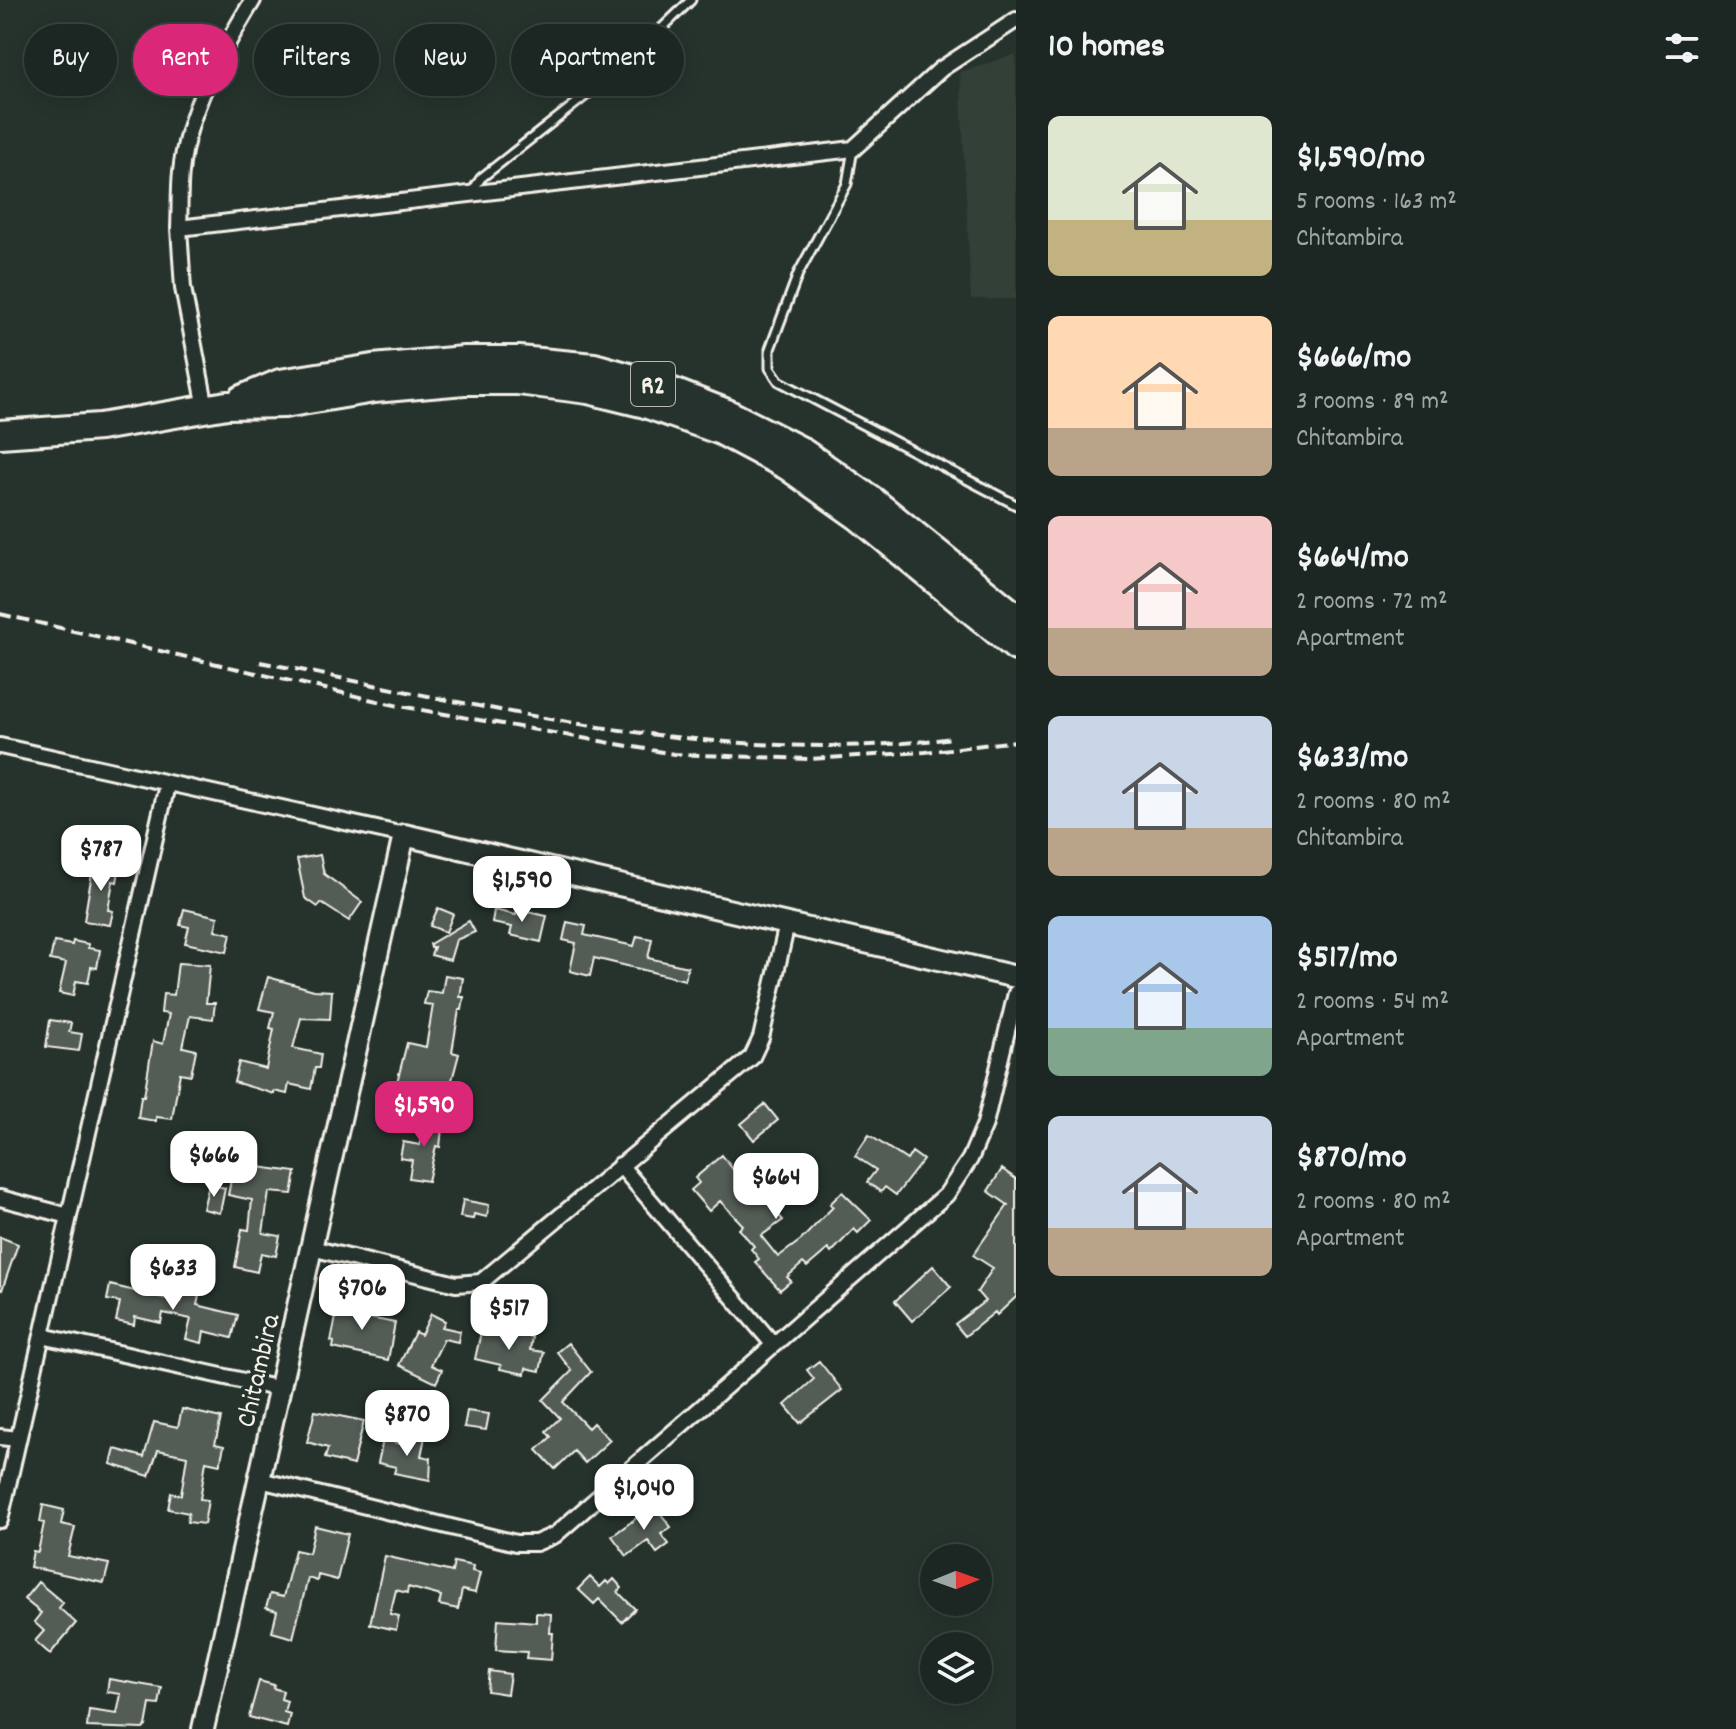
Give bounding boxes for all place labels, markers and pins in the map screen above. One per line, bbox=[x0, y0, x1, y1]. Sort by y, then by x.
pin: $787 bbox=[54, 825, 148, 893]
pin: $1,590 bbox=[457, 856, 587, 924]
pin: $1,590 bbox=[359, 1081, 489, 1149]
pin: $666 bbox=[167, 1131, 261, 1199]
pin: $664 bbox=[729, 1153, 823, 1221]
pin: $633 bbox=[126, 1244, 220, 1312]
pin: $706 bbox=[315, 1264, 409, 1332]
pin: $517 bbox=[462, 1284, 556, 1352]
pin: $870 bbox=[360, 1390, 454, 1458]
pin: $1,040 bbox=[579, 1464, 709, 1532]

